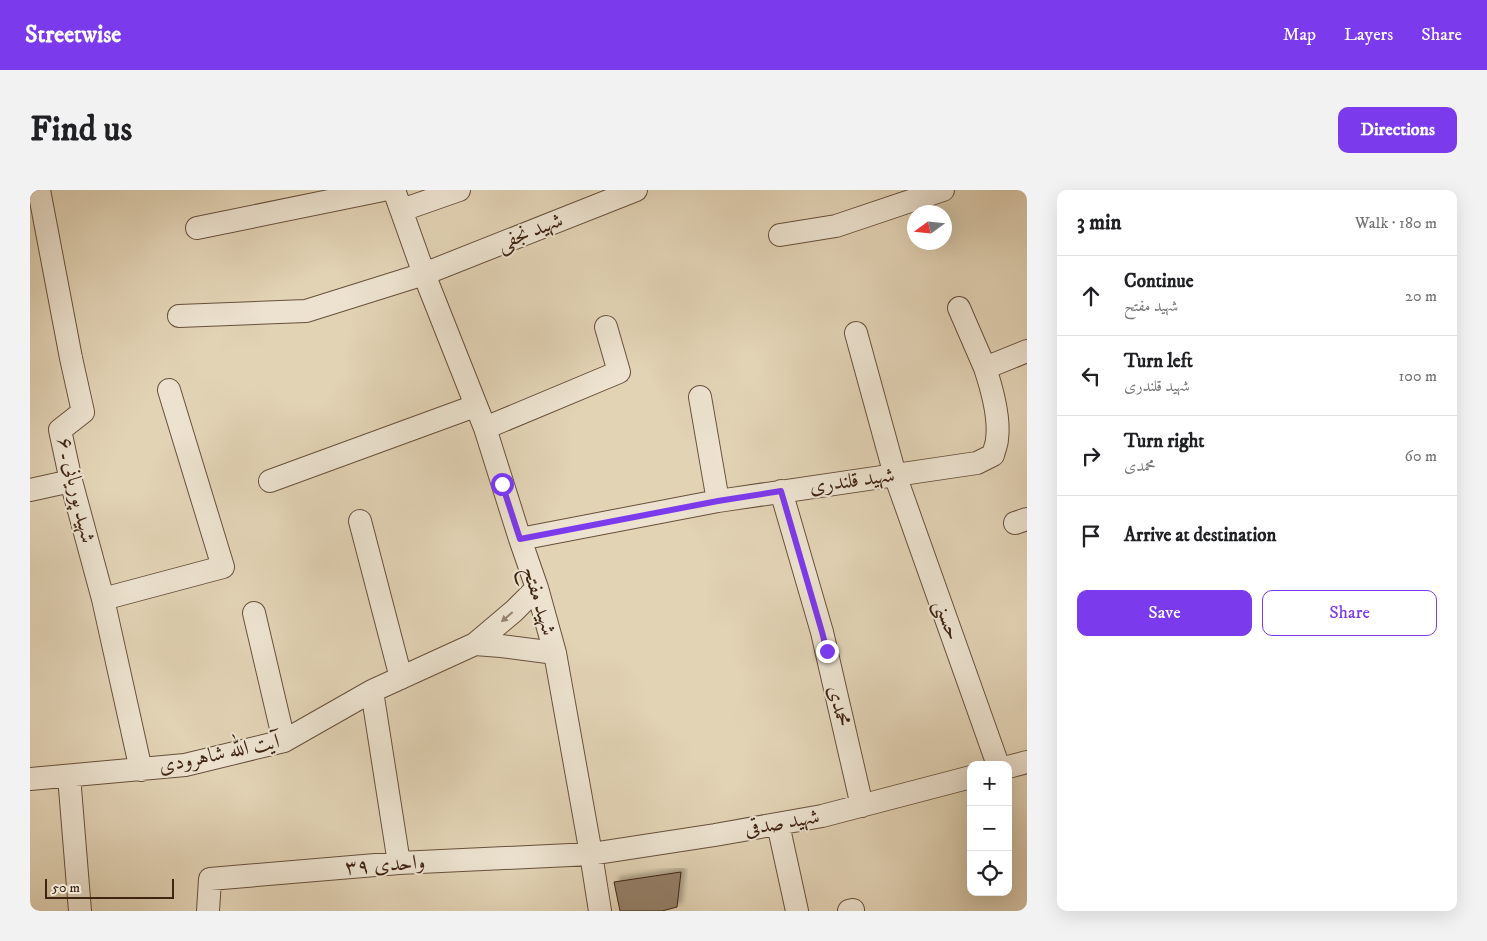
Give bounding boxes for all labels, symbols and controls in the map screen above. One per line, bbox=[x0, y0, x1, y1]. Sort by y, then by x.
text: Streetwise bbox=[25, 20, 121, 50]
text: Map bbox=[1283, 24, 1316, 46]
text: Layers bbox=[1344, 24, 1393, 46]
text: Share bbox=[1421, 24, 1462, 46]
button: Directions bbox=[1338, 107, 1457, 153]
text: Find us bbox=[30, 108, 132, 152]
north arrow bbox=[907, 205, 952, 250]
street label: شهید نجفی bbox=[493, 207, 567, 258]
text: 3 min bbox=[1077, 210, 1122, 236]
text: Walk · 180 m bbox=[1355, 213, 1437, 233]
text: Continue bbox=[1124, 270, 1194, 293]
icon: ahead bbox=[1077, 282, 1105, 310]
text: 20 m bbox=[1405, 286, 1437, 306]
text: شهید مفتح bbox=[1124, 296, 1178, 316]
text: Turn left bbox=[1124, 350, 1193, 373]
icon: left bbox=[1077, 362, 1105, 390]
text: 100 m bbox=[1399, 366, 1437, 386]
text: شهید قلندری bbox=[1124, 376, 1190, 396]
text: Turn right bbox=[1124, 430, 1204, 453]
street label: شهید پوریانی ـ ۶ bbox=[50, 434, 101, 546]
icon: right bbox=[1077, 442, 1105, 470]
text: 60 m bbox=[1405, 446, 1437, 466]
text: محمدی bbox=[1124, 456, 1155, 476]
street label: شهید قلندری bbox=[808, 462, 896, 500]
route start bbox=[491, 473, 514, 496]
icon: arrive bbox=[1077, 522, 1105, 550]
text: Arrive at destination bbox=[1124, 524, 1276, 547]
street label: شهید مفتح bbox=[511, 563, 562, 640]
button: Save bbox=[1077, 590, 1252, 636]
button: Share bbox=[1262, 590, 1437, 636]
street label: حسنی bbox=[927, 596, 966, 644]
one-way arrow bbox=[502, 611, 514, 623]
route end bbox=[816, 640, 839, 663]
street label: محمدی bbox=[822, 683, 856, 729]
street label: آیت الله شاهرودی bbox=[155, 723, 284, 780]
map controls bbox=[967, 761, 1012, 896]
button: + bbox=[967, 761, 1012, 806]
street label: شهید صدقی bbox=[742, 804, 822, 842]
button: − bbox=[967, 806, 1012, 851]
street label: واحدی ۳۹ bbox=[344, 849, 426, 881]
button: locate bbox=[967, 851, 1012, 896]
scale bar bbox=[45, 876, 174, 899]
text: 50 m bbox=[52, 879, 80, 897]

